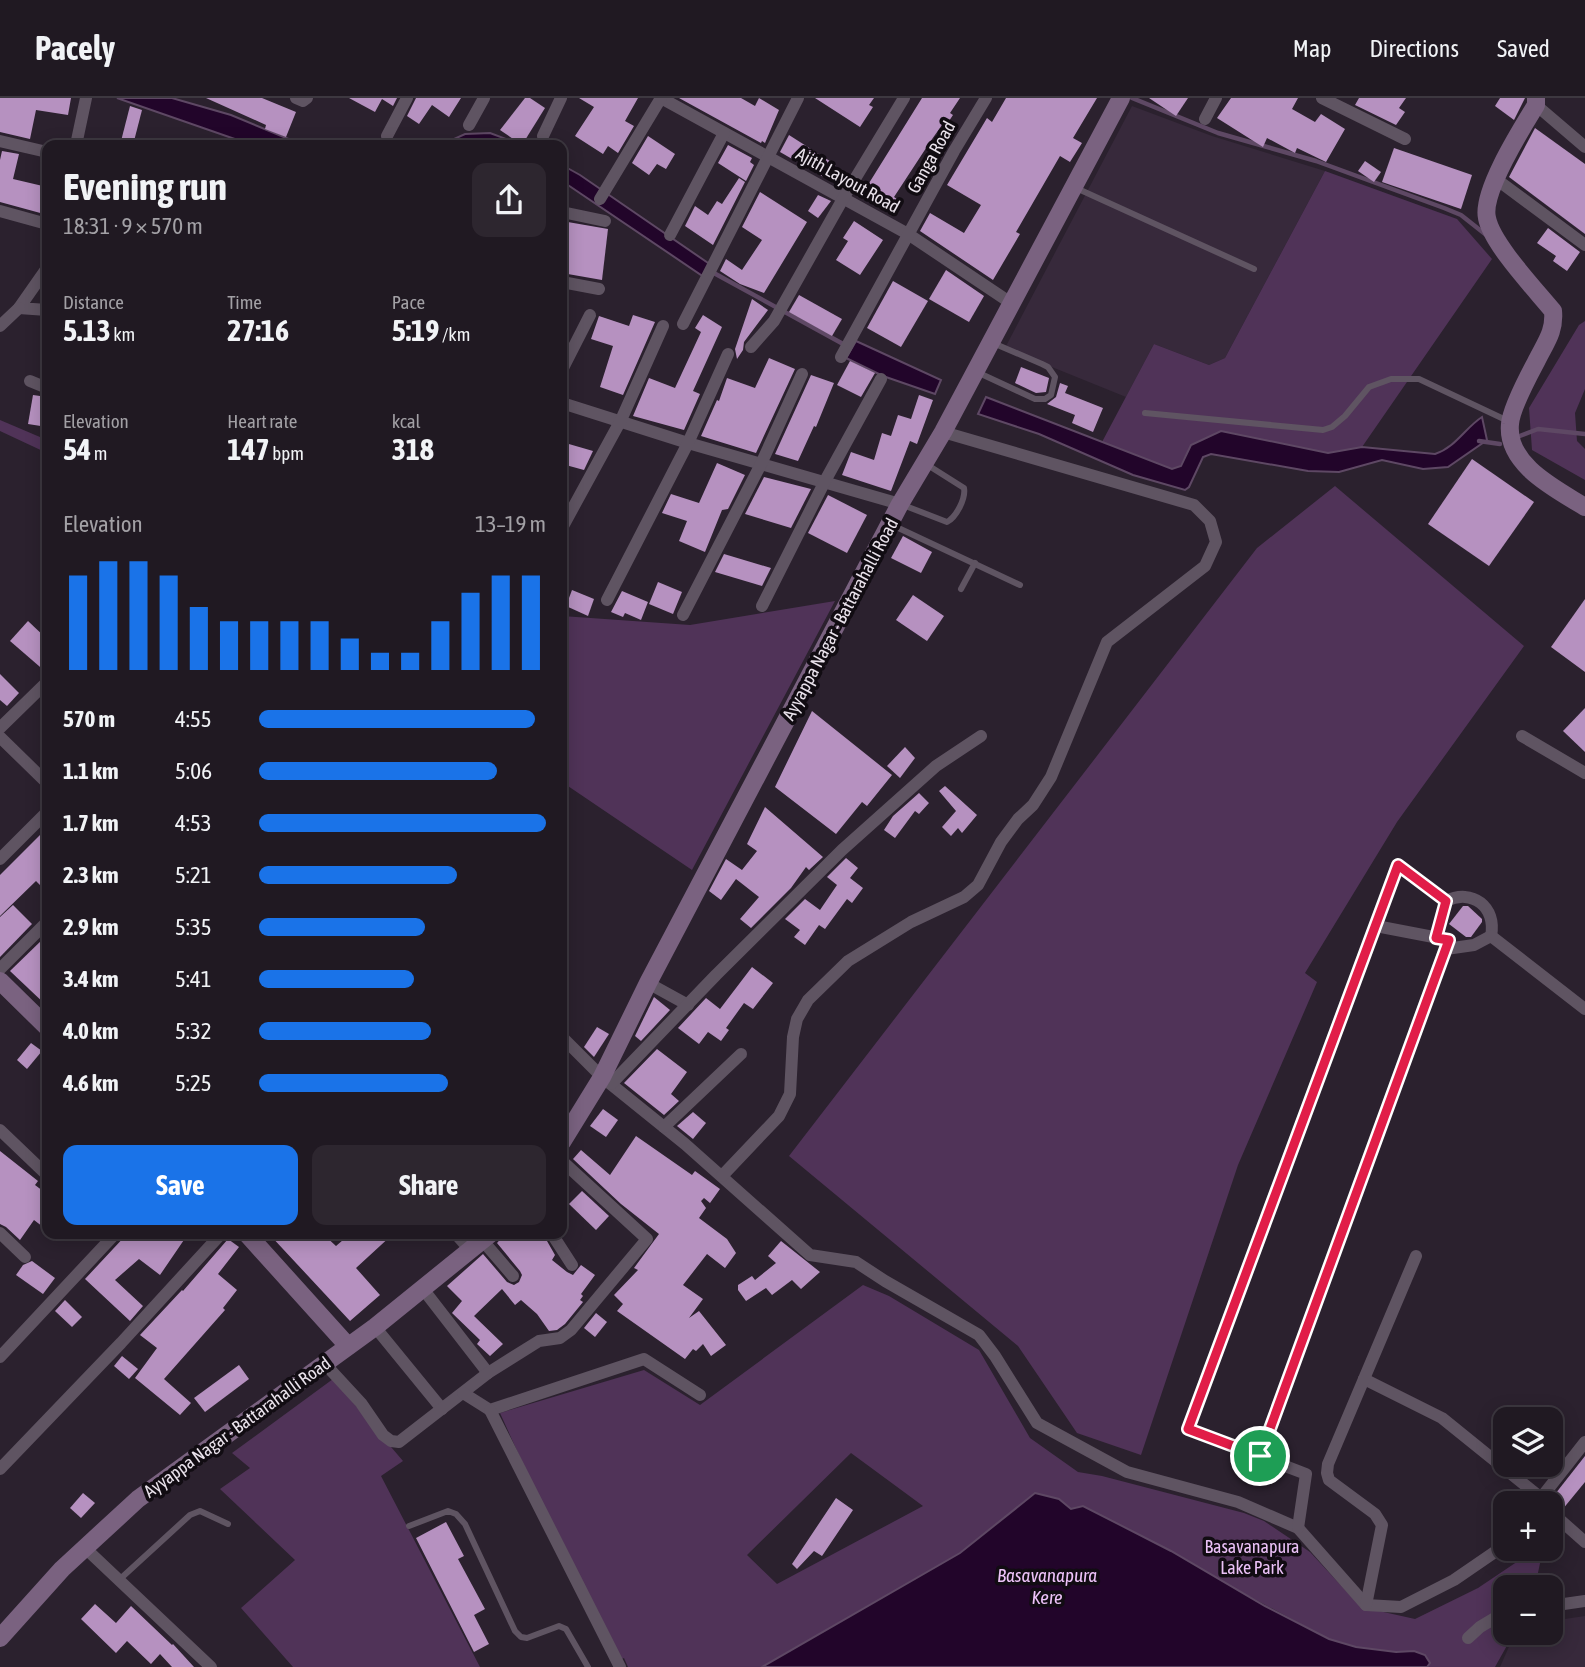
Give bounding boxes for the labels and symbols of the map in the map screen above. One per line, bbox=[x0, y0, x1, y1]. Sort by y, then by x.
street label: Ganga Road bbox=[903, 117, 959, 197]
street label: Ajith Layout Road bbox=[793, 143, 903, 217]
street label: Ayyappa Nagar - Battarahalli Road bbox=[778, 514, 902, 724]
street label: Ayyappa Nagar - Battarahalli Road bbox=[139, 1352, 335, 1502]
pin bbox=[1230, 1426, 1290, 1486]
park label: Basavanapura Lake Park bbox=[1205, 1536, 1299, 1578]
water label: Basavanapura Kere bbox=[997, 1564, 1097, 1608]

